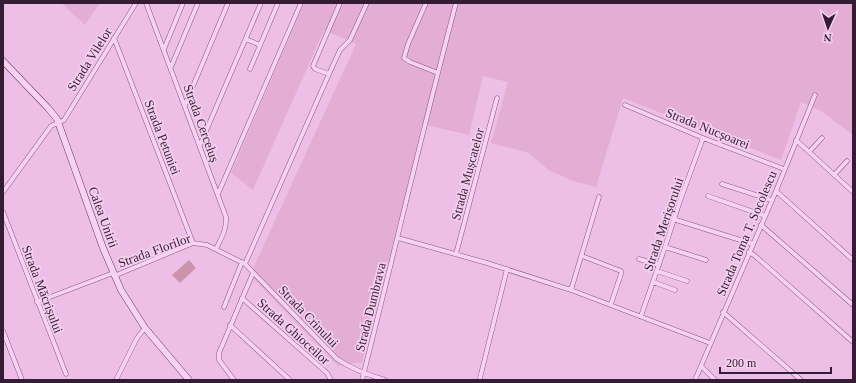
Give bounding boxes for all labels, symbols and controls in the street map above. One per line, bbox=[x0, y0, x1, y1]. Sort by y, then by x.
north arrow bbox=[808, 8, 848, 48]
street label: Strada Vilelor bbox=[64, 24, 115, 94]
text: N bbox=[823, 32, 832, 44]
street label: Strada Cerceluș bbox=[180, 82, 223, 164]
street label: Strada Petuniei bbox=[141, 98, 184, 177]
street label: Strada Nucșoarei bbox=[664, 105, 752, 152]
street label: Strada Mușcatelor bbox=[448, 126, 487, 222]
street label: Strada Toma T. Socolescu bbox=[713, 168, 780, 298]
street label: Strada Merișorului bbox=[640, 175, 687, 273]
street label: Calea Unirii bbox=[86, 185, 122, 250]
street label: Strada Florilor bbox=[116, 230, 193, 271]
street label: Strada Măcrișului bbox=[19, 243, 66, 336]
street label: Strada Dumbrava bbox=[352, 261, 389, 353]
street label: Strada Crinului bbox=[276, 282, 342, 351]
street label: Strada Ghioceilor bbox=[254, 295, 333, 368]
scale bar bbox=[720, 349, 831, 375]
text: 200 m bbox=[726, 356, 757, 370]

